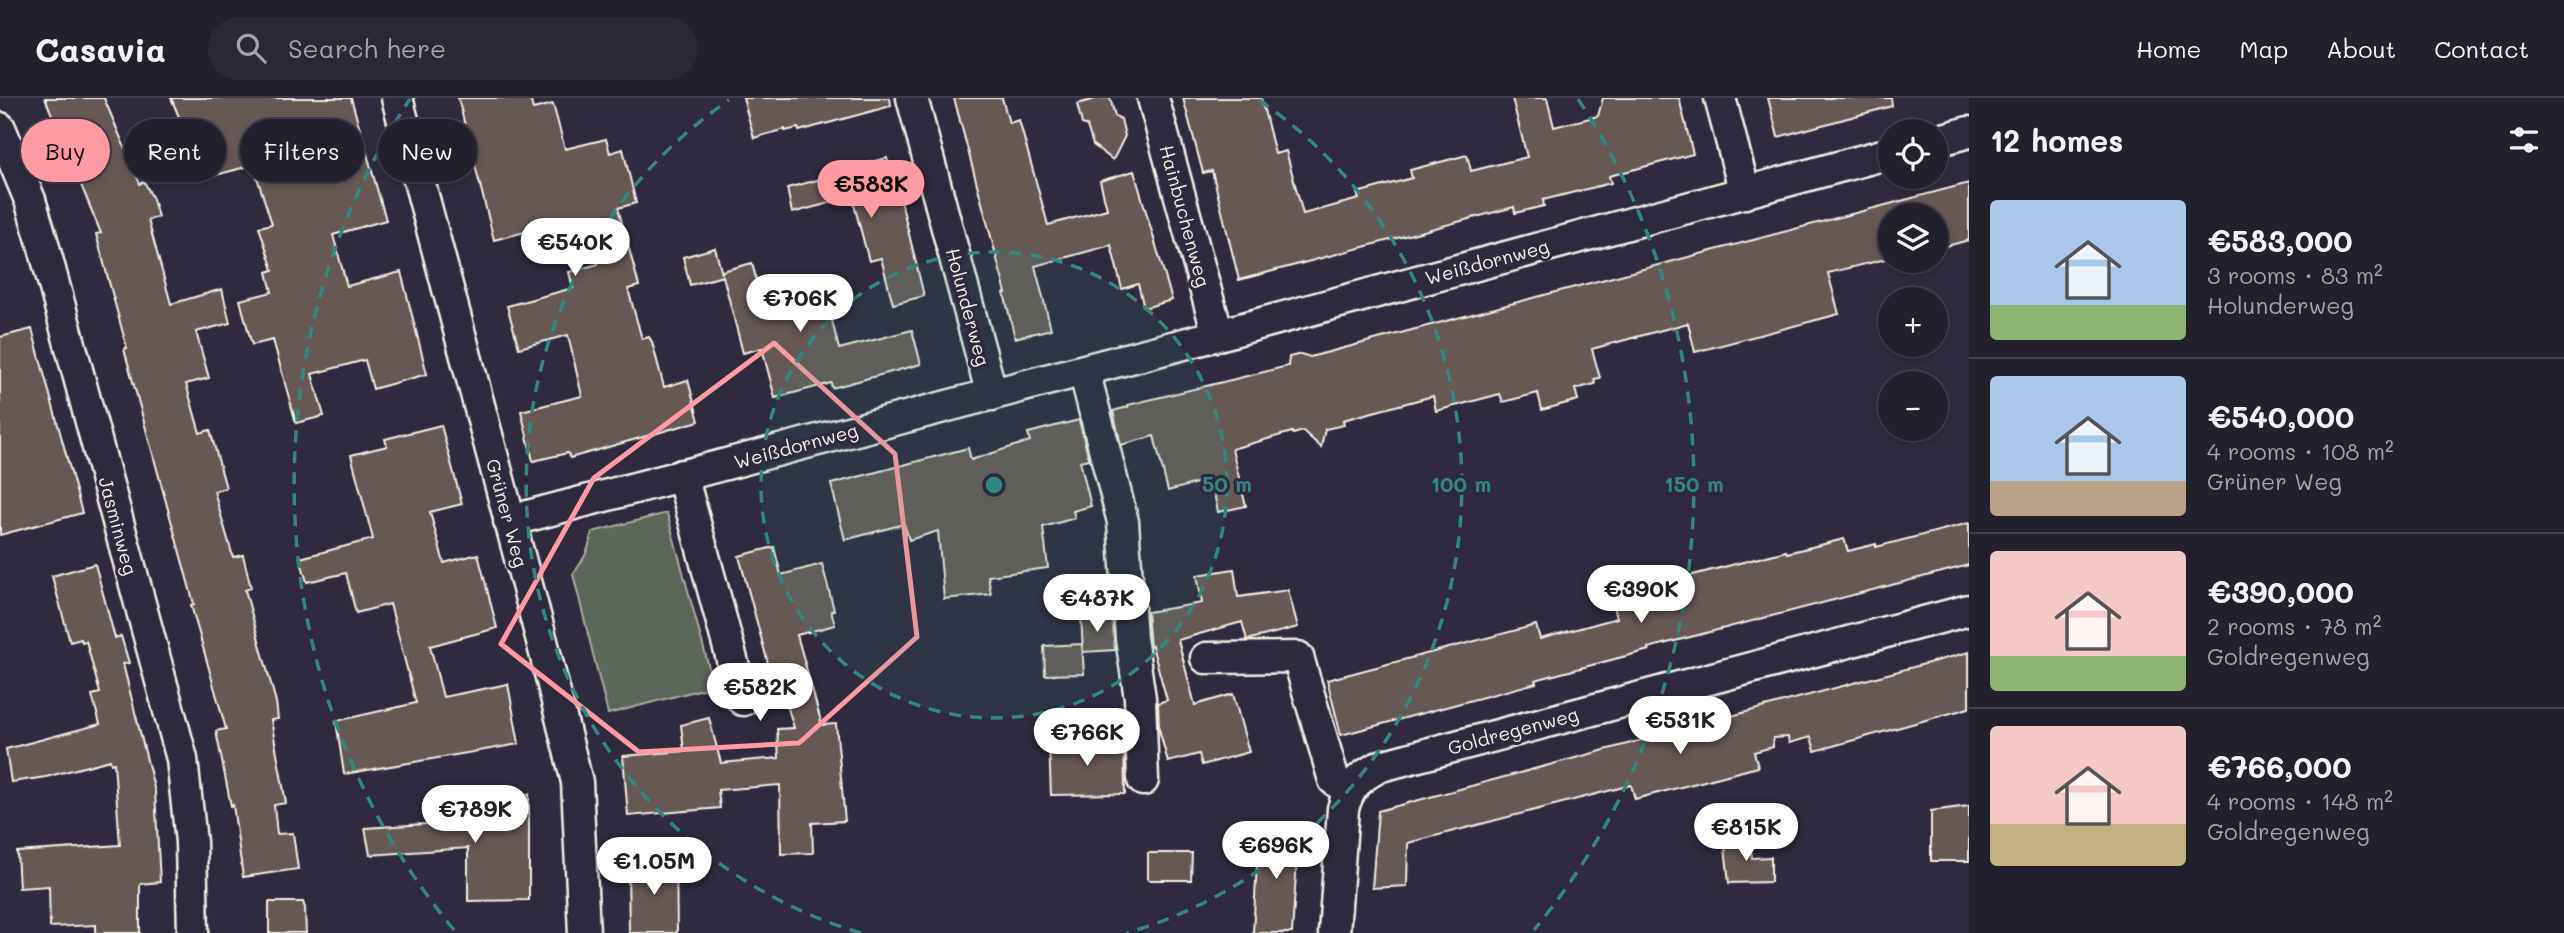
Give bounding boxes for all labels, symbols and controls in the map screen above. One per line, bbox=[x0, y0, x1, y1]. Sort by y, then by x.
search box bbox=[208, 17, 698, 80]
text: Casavia bbox=[35, 27, 166, 70]
icon: search bbox=[232, 29, 270, 67]
text: Search here bbox=[288, 31, 446, 65]
text: Home bbox=[2136, 33, 2201, 64]
text: Map bbox=[2239, 33, 2288, 64]
text: About bbox=[2326, 33, 2396, 64]
text: Contact bbox=[2434, 33, 2529, 64]
chip: Buy bbox=[21, 119, 110, 182]
chip: Rent bbox=[124, 119, 226, 182]
chip: Filters bbox=[240, 119, 364, 182]
chip: New bbox=[378, 119, 477, 182]
map controls bbox=[1878, 119, 1948, 441]
button: locate bbox=[1878, 119, 1948, 189]
text: 12 homes bbox=[1990, 120, 2123, 160]
icon: filters bbox=[2505, 121, 2543, 159]
street label: Hainbuchenweg bbox=[1155, 142, 1216, 290]
pin: €583K bbox=[822, 160, 920, 220]
text: €583K bbox=[833, 168, 909, 198]
button: layers bbox=[1878, 203, 1948, 273]
pin: €540K bbox=[526, 218, 624, 278]
text: €583,000 bbox=[2207, 220, 2353, 260]
text: €540K bbox=[537, 226, 613, 256]
icon: home bbox=[2046, 228, 2130, 312]
street label: Weißdornweg bbox=[1422, 233, 1552, 290]
street label: Holunderweg bbox=[941, 245, 996, 369]
text: 3 rooms · 83 m² bbox=[2207, 260, 2383, 290]
pin: €706K bbox=[751, 274, 849, 334]
text: €706K bbox=[762, 282, 838, 312]
button: + bbox=[1878, 287, 1948, 357]
text: Holunderweg bbox=[2207, 290, 2354, 320]
button: − bbox=[1878, 371, 1948, 441]
text: €540,000 bbox=[2207, 396, 2354, 436]
icon: home bbox=[2046, 404, 2130, 488]
street label: Weißdornweg bbox=[731, 417, 861, 474]
text: 4 rooms · 108 m² bbox=[2207, 436, 2394, 466]
street label: Grüner Weg bbox=[481, 456, 534, 570]
text: Grüner Weg bbox=[2207, 466, 2342, 496]
text: 50 m bbox=[1202, 470, 1252, 497]
text: 100 m bbox=[1431, 470, 1491, 497]
text: 150 m bbox=[1664, 470, 1724, 497]
centre of rings bbox=[982, 473, 1006, 497]
street label: Jasminweg bbox=[93, 474, 144, 578]
pin: €390K bbox=[1592, 566, 1690, 625]
text: €390,000 bbox=[2207, 571, 2354, 611]
text: €390K bbox=[1603, 573, 1679, 603]
pin: €487K bbox=[1048, 574, 1146, 634]
icon: home bbox=[2046, 579, 2130, 663]
text: €487K bbox=[1059, 582, 1135, 612]
text: 2 rooms · 78 m² bbox=[2207, 611, 2381, 641]
text: Goldregenweg bbox=[2207, 641, 2370, 671]
pin: €582K bbox=[711, 664, 809, 723]
text: €582K bbox=[723, 671, 797, 701]
pin: €531K bbox=[1631, 696, 1729, 756]
street label: Goldregenweg bbox=[1445, 701, 1581, 760]
text: €531K bbox=[1644, 704, 1716, 734]
pin: €766K bbox=[1038, 708, 1136, 768]
text: €766K bbox=[1050, 716, 1124, 746]
text: €766,000 bbox=[2207, 746, 2351, 786]
icon: home bbox=[2046, 754, 2130, 838]
pin: €789K bbox=[426, 786, 524, 845]
text: 4 rooms · 148 m² bbox=[2207, 786, 2393, 816]
text: €789K bbox=[438, 793, 512, 823]
pin: €815K bbox=[1697, 804, 1795, 863]
text: €815K bbox=[1710, 811, 1782, 841]
text: Goldregenweg bbox=[2207, 816, 2370, 846]
pin: €696K bbox=[1227, 822, 1325, 881]
text: €696K bbox=[1238, 829, 1314, 859]
pin: €1.05M bbox=[597, 838, 711, 897]
text: €1.05M bbox=[613, 845, 695, 875]

